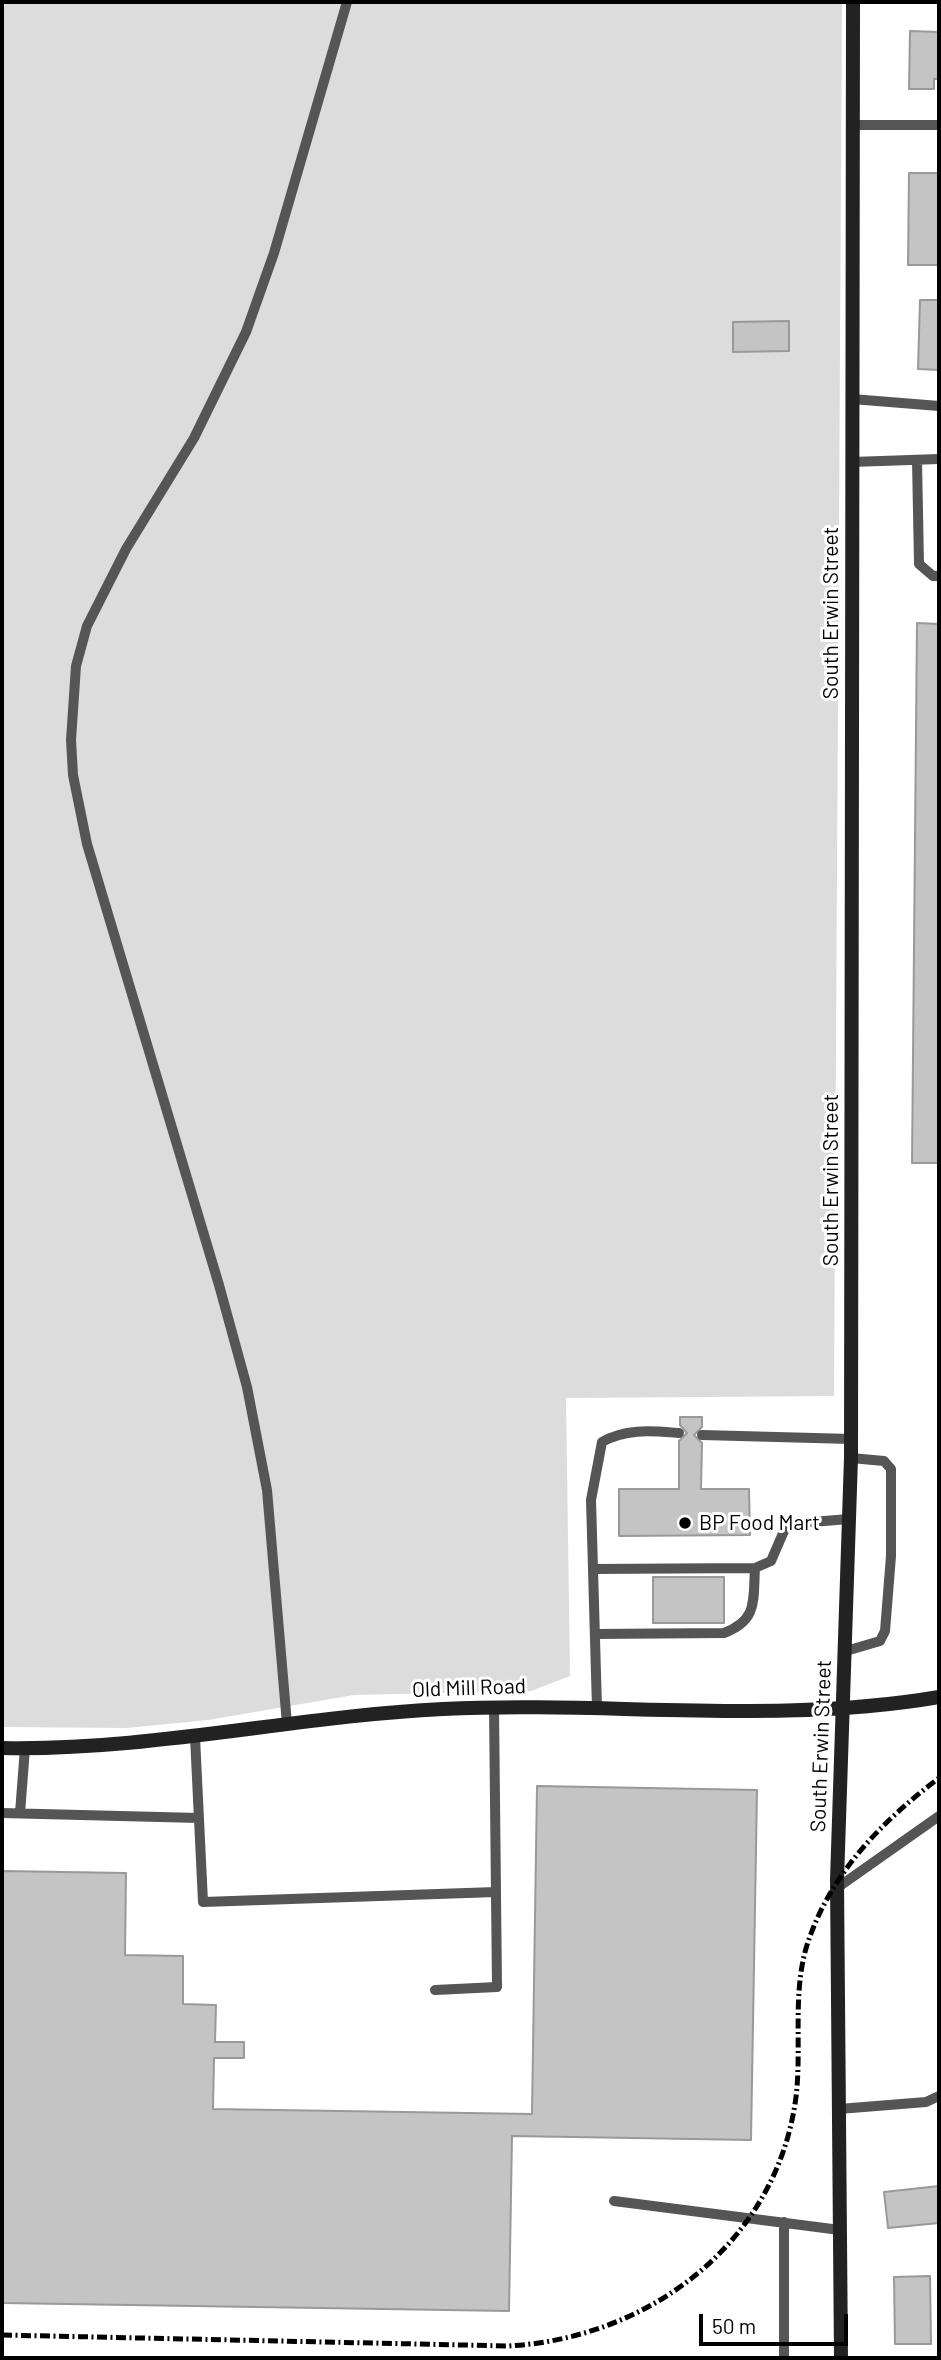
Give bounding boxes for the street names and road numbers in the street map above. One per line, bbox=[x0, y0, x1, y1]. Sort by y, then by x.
street label: South Erwin Street bbox=[818, 527, 844, 699]
street label: South Erwin Street bbox=[818, 1094, 844, 1266]
street label: South Erwin Street bbox=[805, 1659, 837, 1833]
street label: Old Mill Road bbox=[411, 1673, 527, 1703]

